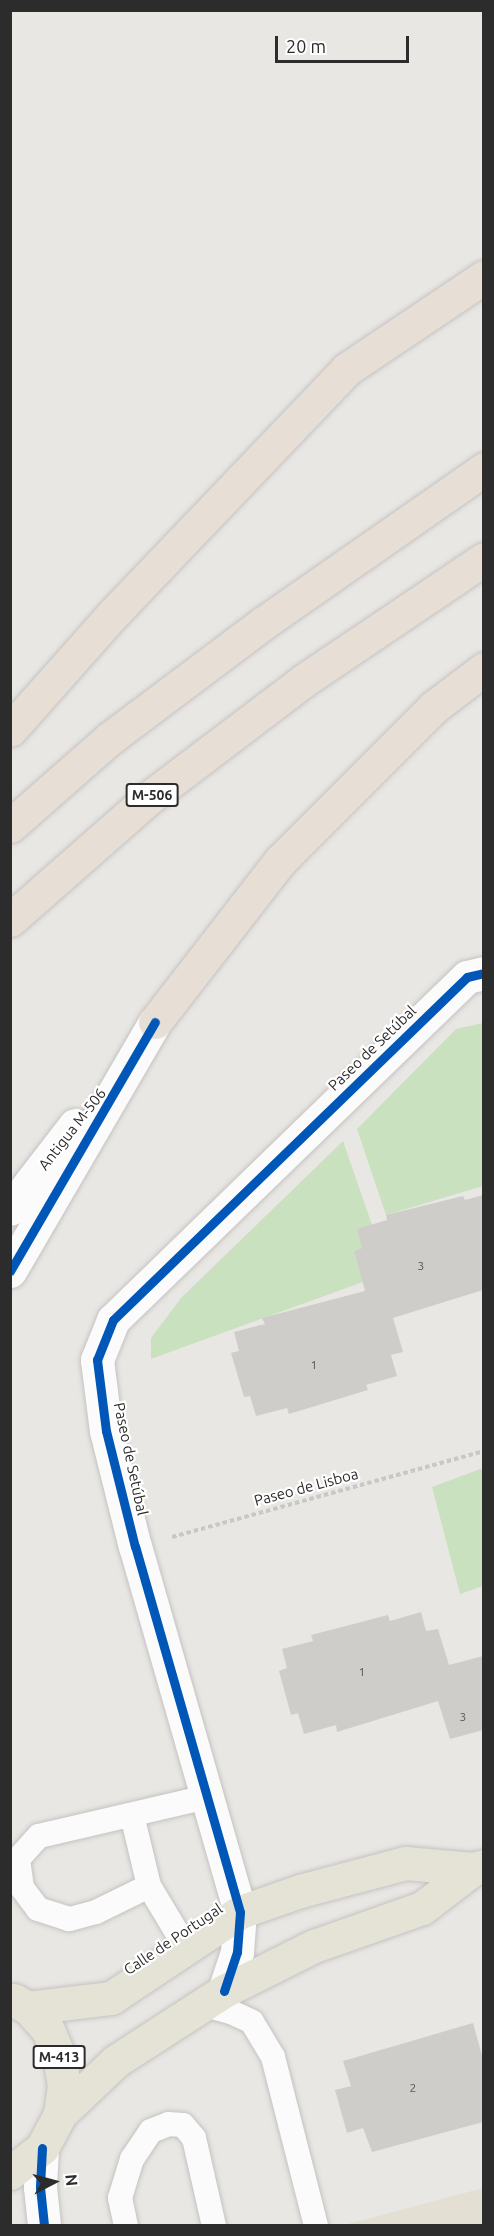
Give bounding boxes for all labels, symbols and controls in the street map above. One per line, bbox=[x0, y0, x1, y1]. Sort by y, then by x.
scale bar bbox=[278, 24, 412, 62]
text: 20 m bbox=[286, 36, 326, 56]
road number: M-506 bbox=[125, 784, 179, 806]
street label: Paseo de Setúbal bbox=[324, 1002, 420, 1094]
street label: Antigua M-506 bbox=[34, 1084, 110, 1174]
house number: 3 bbox=[418, 1259, 424, 1273]
house number: 1 bbox=[311, 1358, 317, 1372]
street label: Paseo de Setúbal bbox=[110, 1401, 152, 1517]
street label: Paseo de Lisboa bbox=[252, 1464, 360, 1510]
house number: 1 bbox=[359, 1665, 365, 1679]
house number: 3 bbox=[460, 1710, 466, 1724]
street label: Calle de Portugal bbox=[120, 1899, 226, 1979]
road number: M-413 bbox=[32, 2046, 86, 2068]
house number: 2 bbox=[410, 2081, 416, 2095]
north arrow bbox=[24, 2152, 84, 2212]
text: N bbox=[62, 2173, 81, 2187]

